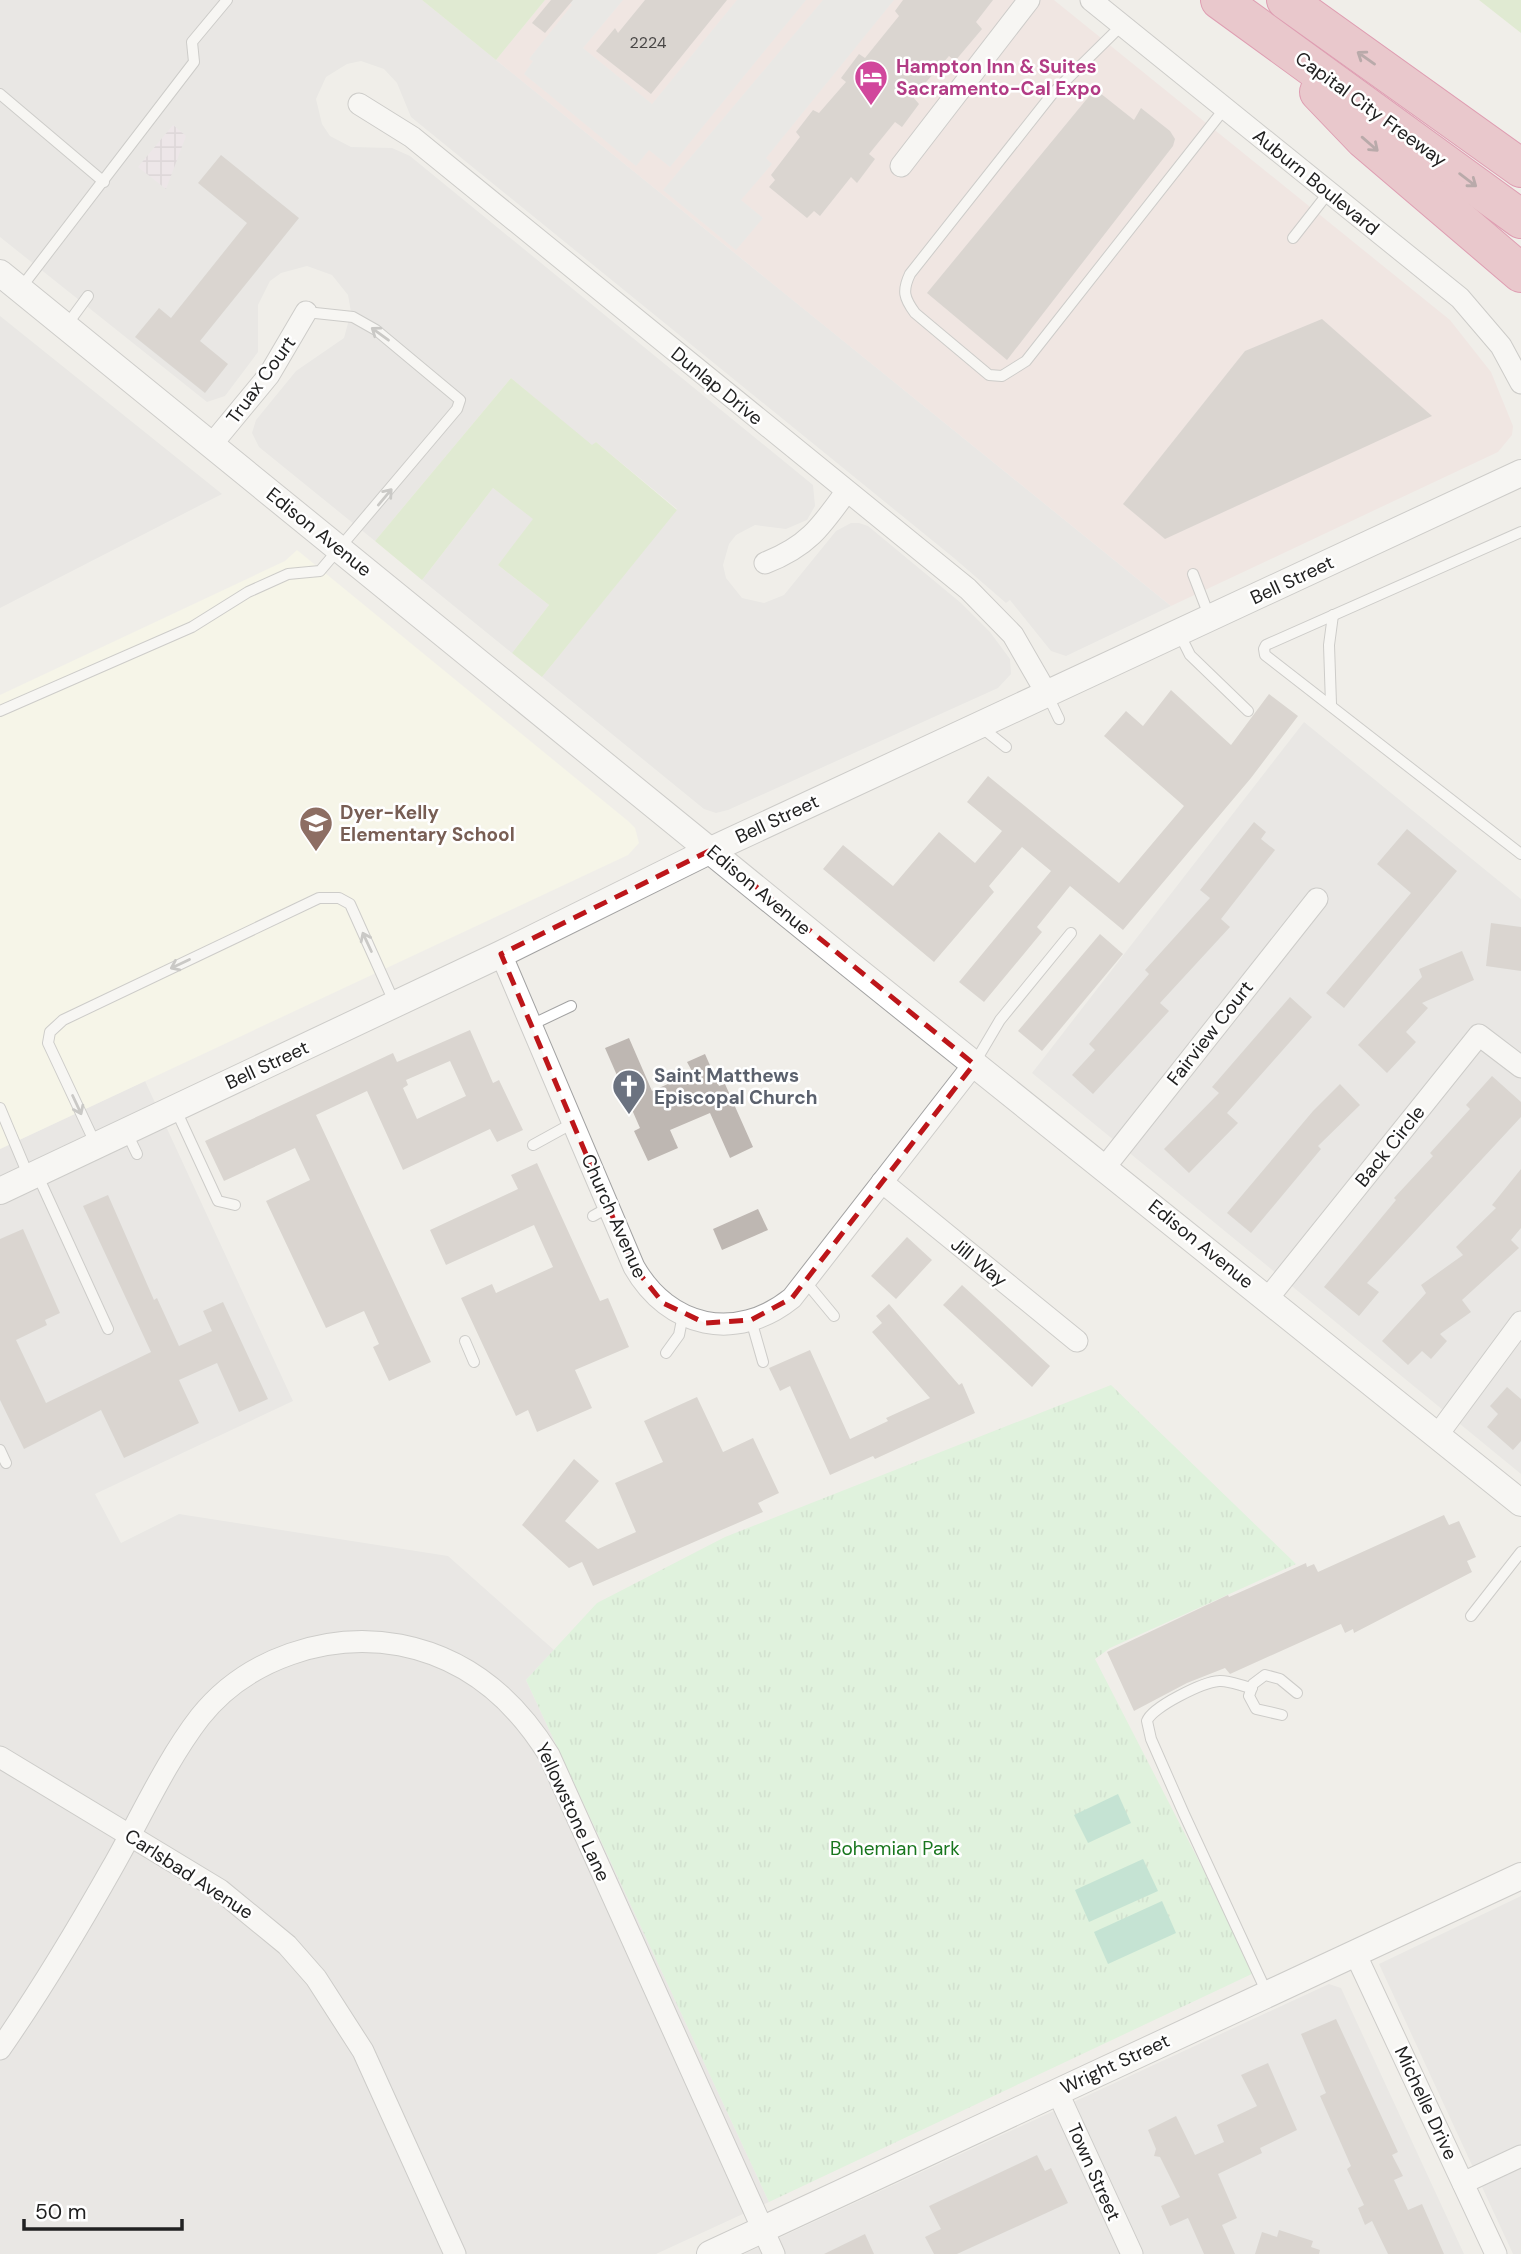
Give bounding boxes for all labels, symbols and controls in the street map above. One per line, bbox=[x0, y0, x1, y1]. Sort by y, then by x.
house number: 2224 bbox=[629, 32, 667, 53]
street label: Capital City Freeway bbox=[1290, 46, 1452, 173]
one-way arrow bbox=[1357, 51, 1376, 65]
place label: Hampton Inn & Suites Sacramento-Cal Expo bbox=[896, 54, 1101, 101]
hotel icon: Hampton Inn & Suites Sacramento-Cal Expo bbox=[852, 58, 890, 107]
street label: Auburn Boulevard bbox=[1248, 123, 1384, 241]
one-way arrow bbox=[1360, 136, 1378, 152]
one-way arrow bbox=[1458, 172, 1477, 187]
one-way arrow bbox=[370, 327, 389, 342]
street label: Truax Court bbox=[221, 331, 301, 429]
street label: Dunlap Drive bbox=[666, 341, 768, 431]
street label: Edison Avenue bbox=[261, 482, 377, 582]
one-way arrow bbox=[377, 489, 393, 507]
street label: Bell Street bbox=[1246, 550, 1338, 610]
street label: Bell Street bbox=[731, 789, 823, 849]
place label: Dyer-Kelly Elementary School bbox=[340, 800, 515, 847]
school or university icon: Dyer-Kelly Elementary School bbox=[297, 804, 335, 853]
street label: Edison Avenue bbox=[702, 839, 816, 941]
one-way arrow bbox=[360, 932, 373, 953]
one-way arrow bbox=[170, 957, 191, 971]
street label: Fairview Court bbox=[1161, 976, 1259, 1090]
street label: Bell Street bbox=[221, 1035, 313, 1095]
place label: Saint Matthews Episcopal Church bbox=[654, 1063, 817, 1110]
church icon: Saint Matthews Episcopal Church bbox=[610, 1067, 648, 1116]
one-way arrow bbox=[71, 1094, 84, 1115]
street label: Back Circle bbox=[1349, 1100, 1431, 1192]
street label: Church Avenue bbox=[575, 1150, 653, 1282]
street label: Edison Avenue bbox=[1143, 1194, 1259, 1294]
street label: Jill Way bbox=[946, 1232, 1013, 1293]
street label: Yellowstone Lane bbox=[530, 1739, 616, 1885]
street label: Carlsbad Avenue bbox=[120, 1823, 258, 1925]
park label: Bohemian Park bbox=[830, 1836, 960, 1861]
street label: Wright Street bbox=[1056, 2028, 1174, 2100]
street label: Michelle Drive bbox=[1389, 2042, 1463, 2164]
street label: Town Street bbox=[1061, 2119, 1127, 2225]
scale bar bbox=[24, 2188, 182, 2232]
text: 50 m bbox=[35, 2198, 86, 2226]

